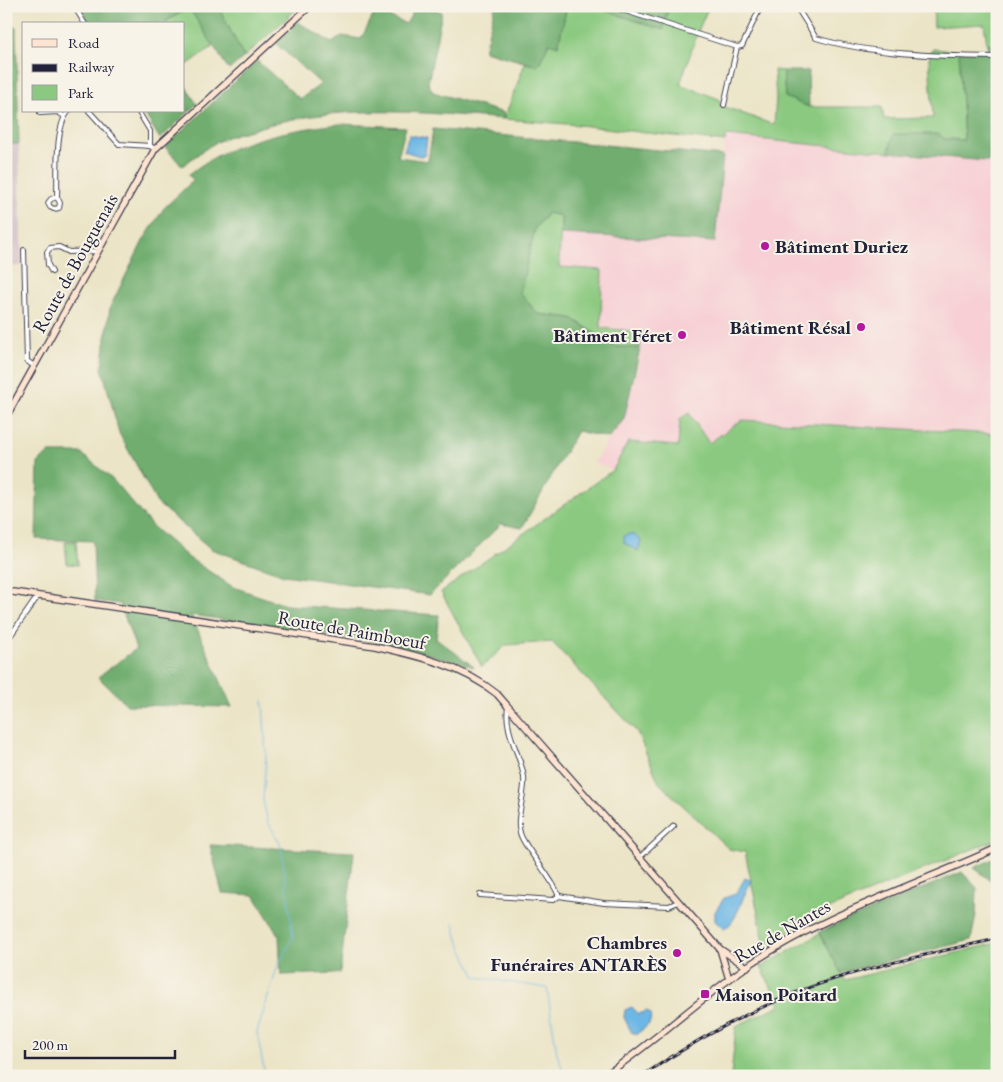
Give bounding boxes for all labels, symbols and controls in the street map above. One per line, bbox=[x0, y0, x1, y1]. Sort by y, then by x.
legend bbox=[22, 22, 185, 112]
text: Road bbox=[68, 33, 100, 52]
text: Railway bbox=[68, 57, 115, 76]
text: Park bbox=[68, 83, 95, 102]
street label: Route de Bouguenais bbox=[26, 189, 124, 337]
place label: Bâtiment Duriez bbox=[775, 234, 908, 259]
marker: Bâtiment Duriez bbox=[759, 240, 771, 252]
place label: Bâtiment Résal bbox=[730, 315, 852, 340]
marker: Bâtiment Résal bbox=[855, 321, 867, 333]
place label: Bâtiment Féret bbox=[553, 323, 672, 348]
marker: Bâtiment Féret bbox=[676, 329, 688, 341]
street label: Route de Paimboeuf bbox=[276, 605, 430, 656]
street label: Rue de Nantes bbox=[729, 893, 835, 969]
place label: Chambres Funéraires ANTARÈS bbox=[490, 930, 667, 977]
marker: Chambres Funéraires ANTARÈS bbox=[671, 947, 683, 959]
place label: Maison Poitard bbox=[715, 982, 838, 1007]
marker: Maison Poitard bbox=[699, 988, 711, 1000]
scale bar bbox=[25, 1027, 175, 1059]
text: 200 m bbox=[32, 1035, 69, 1054]

